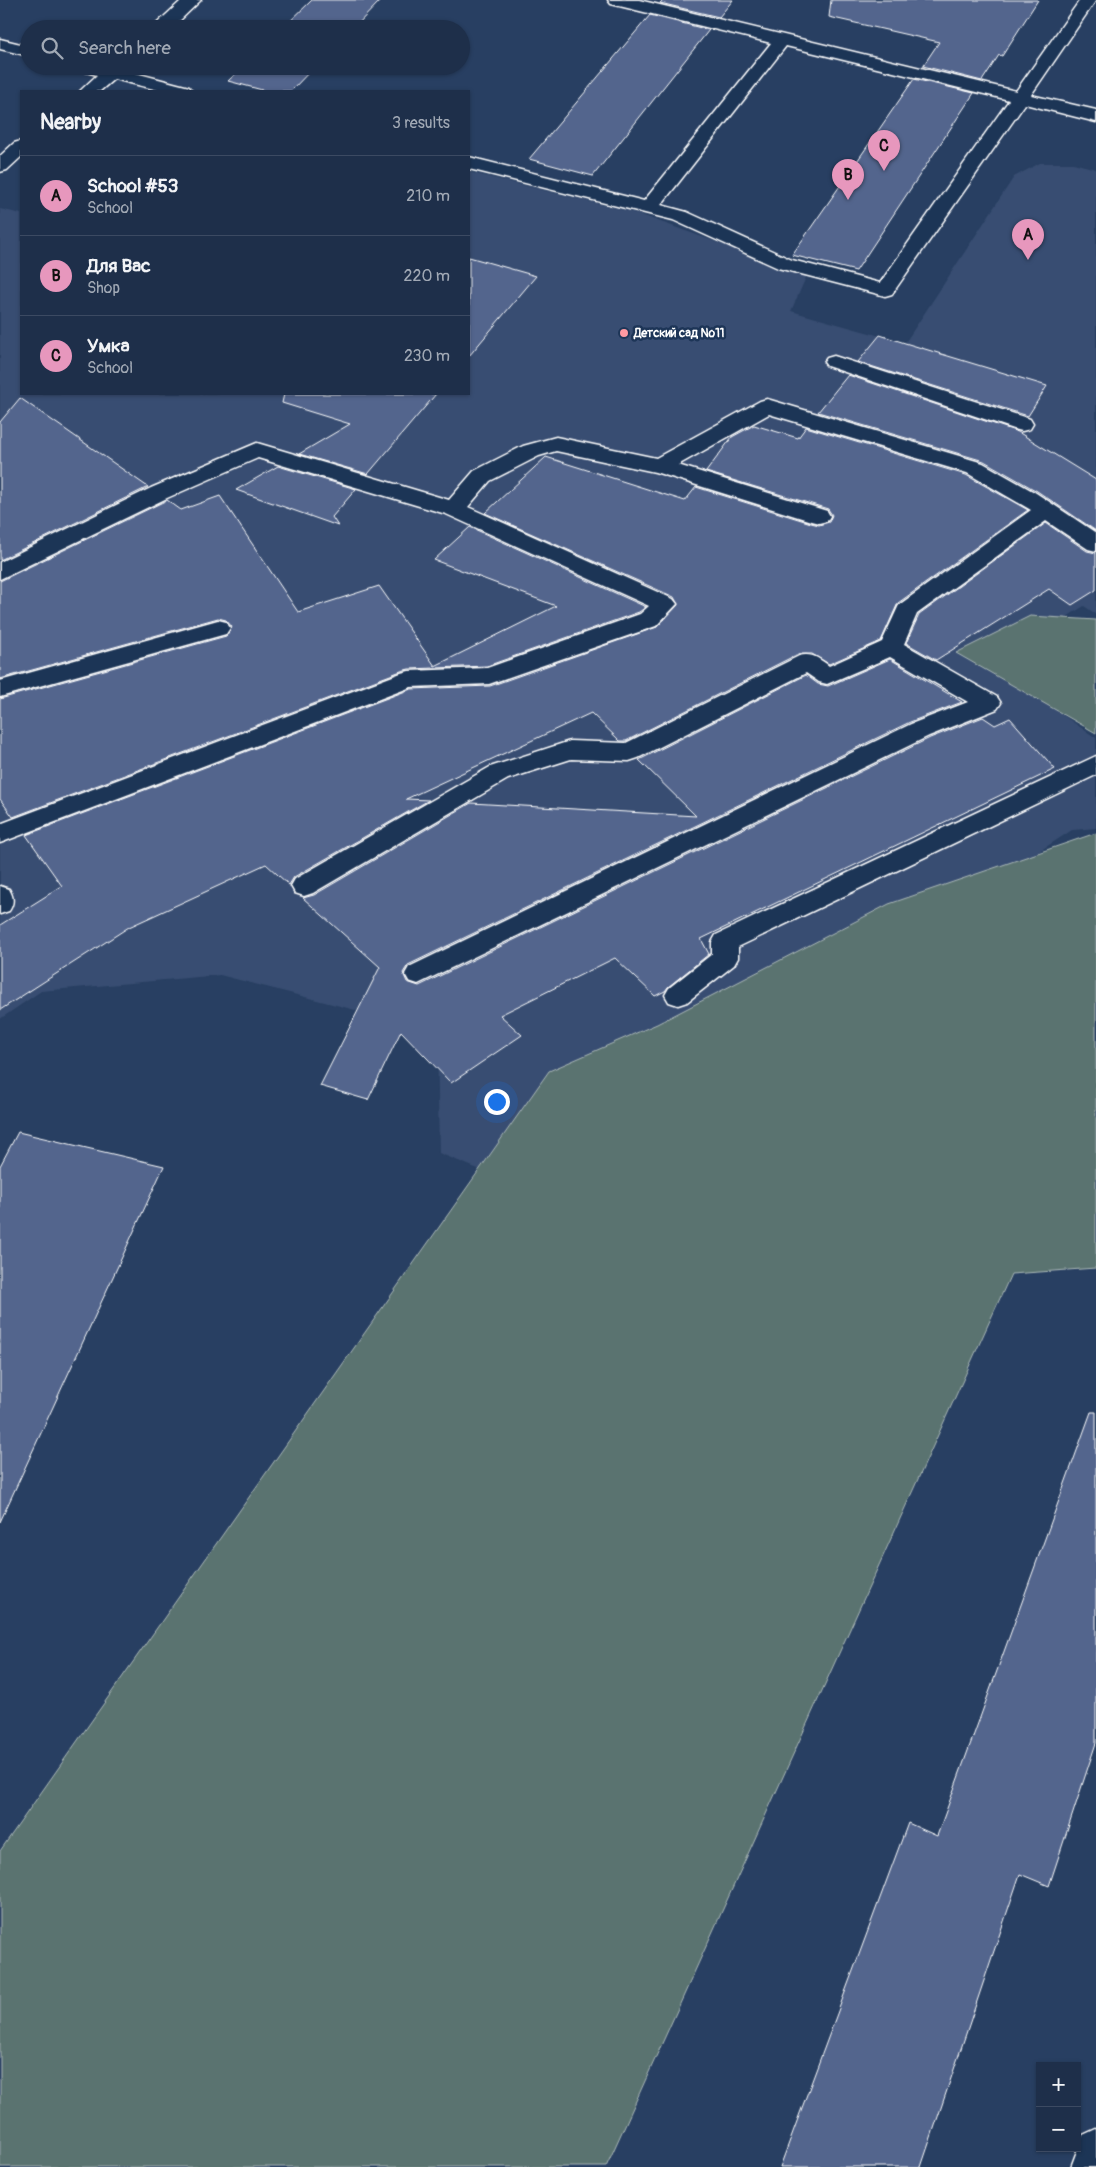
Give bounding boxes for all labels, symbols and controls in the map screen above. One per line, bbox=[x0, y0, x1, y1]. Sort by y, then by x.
search box bbox=[20, 20, 470, 75]
icon: search bbox=[38, 34, 66, 62]
text: Search here bbox=[78, 36, 171, 60]
text: Nearby bbox=[40, 109, 101, 136]
text: 3 results bbox=[392, 113, 450, 133]
pin: C bbox=[868, 130, 900, 171]
pin: B bbox=[832, 159, 864, 200]
text: School #53 bbox=[87, 174, 178, 198]
text: A bbox=[51, 186, 61, 206]
text: 210 m bbox=[406, 186, 450, 206]
text: School bbox=[87, 198, 133, 218]
pin: A bbox=[1012, 219, 1044, 260]
text: Для Вас bbox=[87, 254, 151, 278]
text: B bbox=[51, 266, 61, 286]
text: 220 m bbox=[404, 266, 450, 286]
text: Shop bbox=[87, 278, 120, 298]
place label: Детский сад №11 bbox=[633, 326, 725, 341]
marker: Детский сад №11 bbox=[618, 327, 630, 339]
text: Умка bbox=[87, 334, 130, 358]
text: C bbox=[51, 346, 61, 366]
text: 230 m bbox=[404, 346, 450, 366]
text: School bbox=[87, 358, 133, 378]
your location bbox=[484, 1089, 510, 1115]
map controls bbox=[1036, 2062, 1081, 2152]
button: + bbox=[1036, 2062, 1081, 2107]
button: − bbox=[1036, 2107, 1081, 2152]

